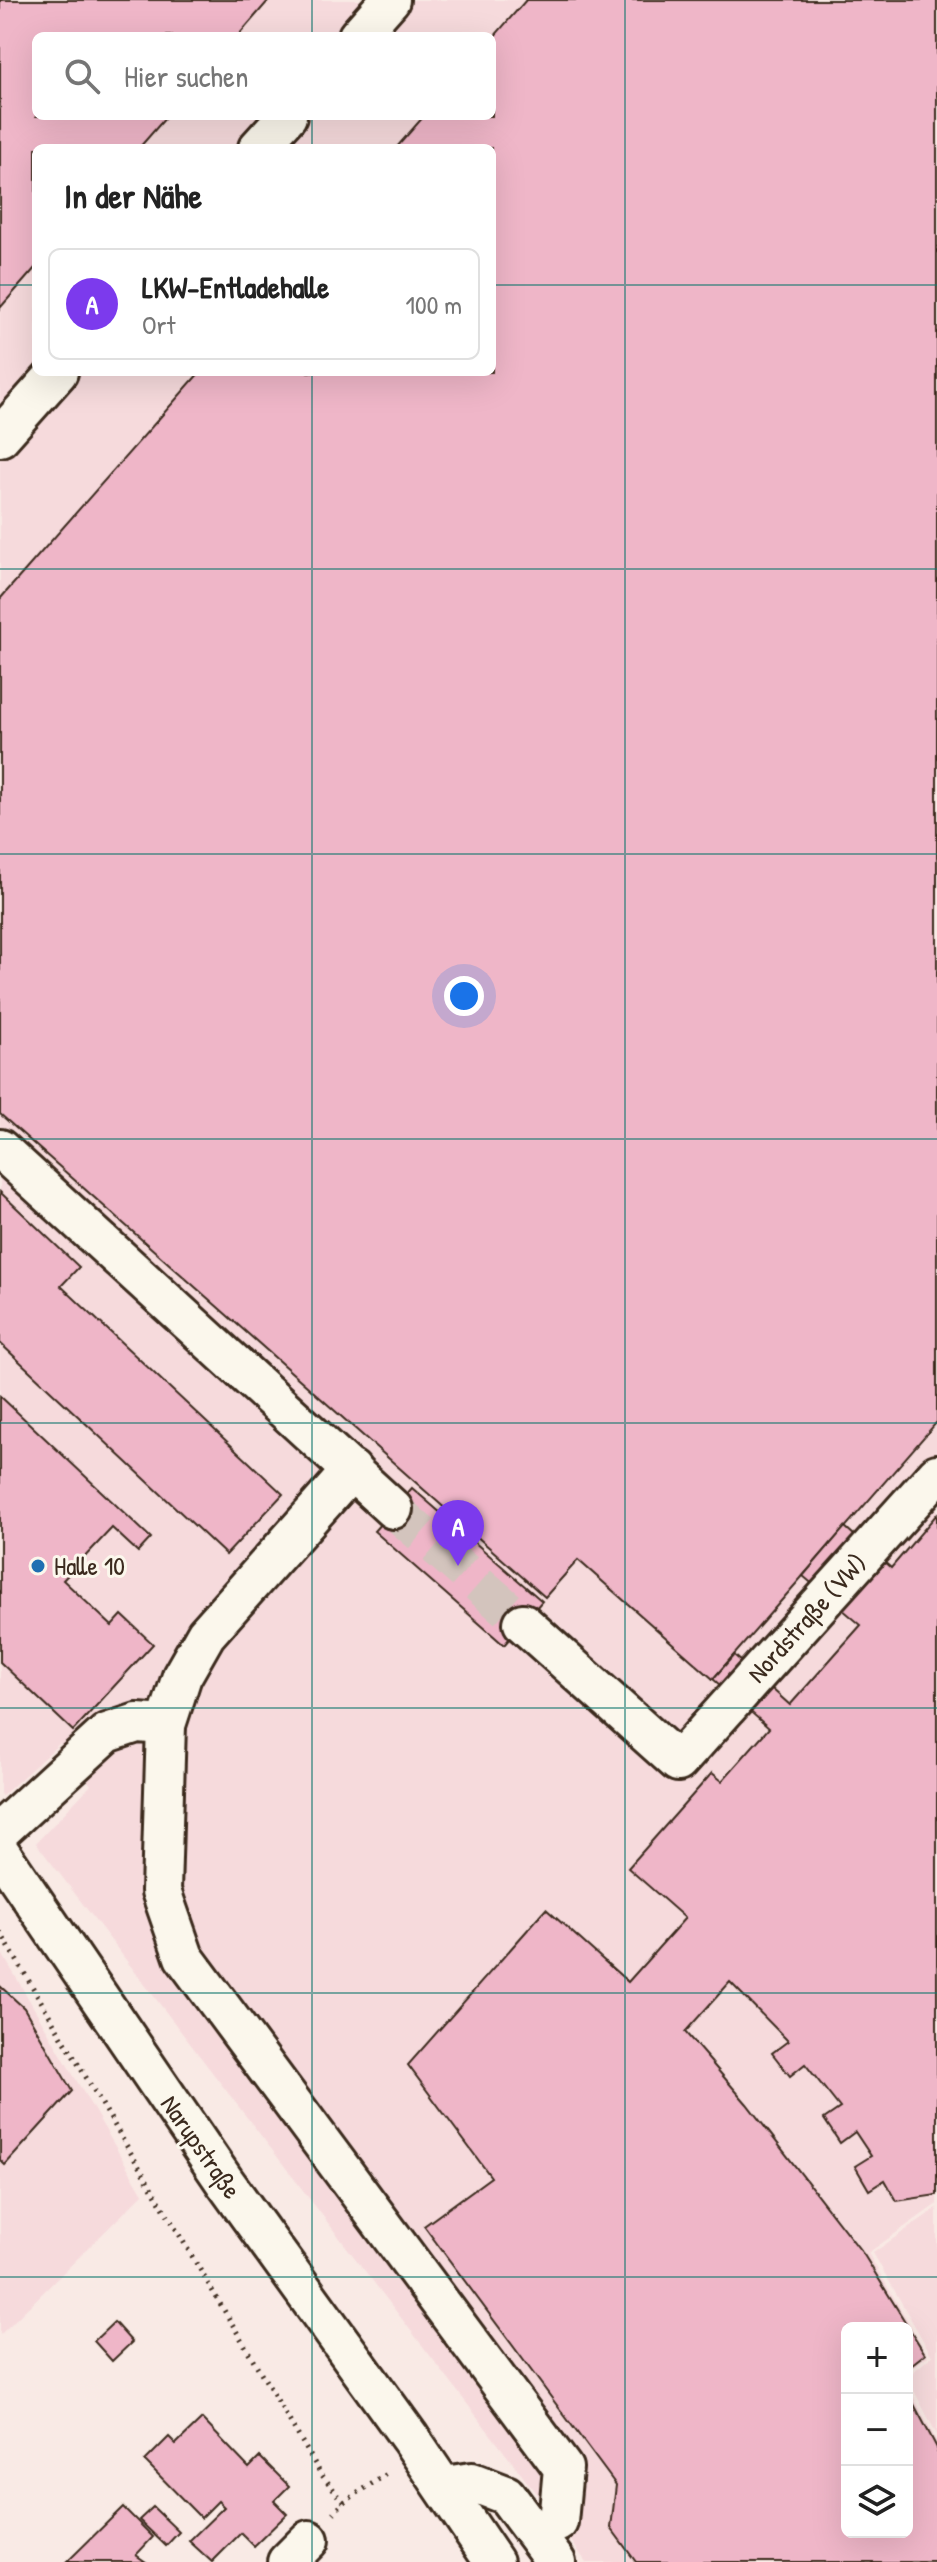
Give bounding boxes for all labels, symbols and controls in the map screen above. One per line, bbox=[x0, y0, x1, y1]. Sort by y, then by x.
search box bbox=[32, 32, 496, 120]
icon: search bbox=[60, 54, 104, 98]
text: Hier suchen bbox=[124, 56, 248, 96]
text: In der Nähe bbox=[64, 173, 202, 219]
text: LKW-Entladehalle bbox=[142, 267, 329, 307]
text: A bbox=[86, 287, 98, 322]
text: 100 m bbox=[406, 287, 462, 322]
text: Ort bbox=[142, 307, 175, 342]
your location bbox=[444, 976, 484, 1016]
pin: A bbox=[432, 1500, 484, 1566]
street label: Nordstraße (VW) bbox=[739, 1546, 874, 1690]
place label: Halle 10 bbox=[54, 1548, 125, 1583]
marker: Halle 10 bbox=[29, 1557, 47, 1575]
street label: Narupstraße bbox=[153, 2088, 250, 2205]
map controls bbox=[841, 2322, 913, 2538]
button: + bbox=[841, 2322, 913, 2394]
button: − bbox=[841, 2394, 913, 2466]
button: layers bbox=[841, 2466, 913, 2538]

